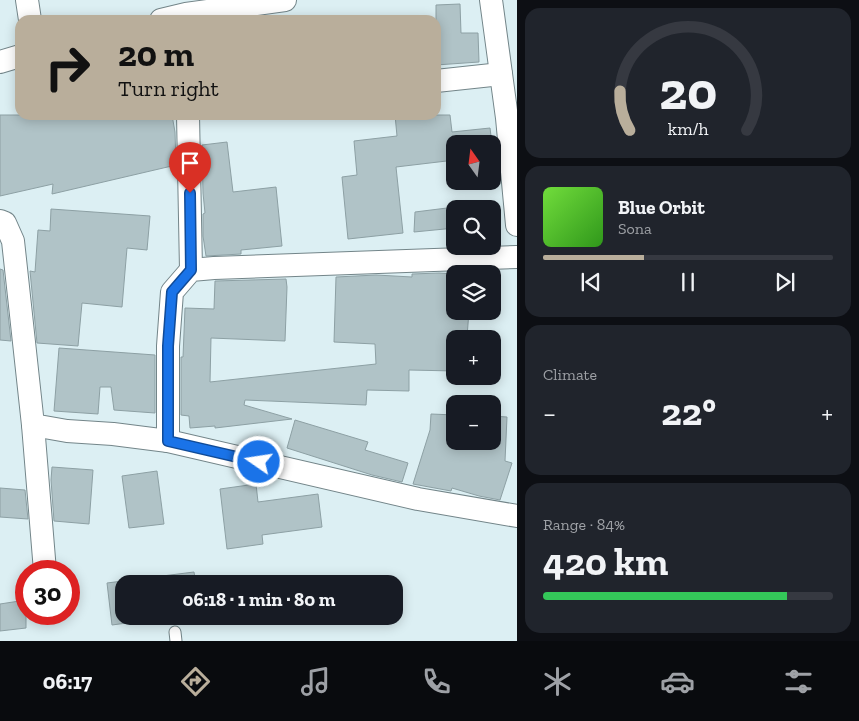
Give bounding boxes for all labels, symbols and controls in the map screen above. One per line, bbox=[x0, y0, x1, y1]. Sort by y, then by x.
text: 20 m bbox=[118, 33, 194, 75]
icon: right bbox=[35, 35, 100, 100]
text: 20 bbox=[659, 60, 717, 122]
text: Turn right bbox=[118, 75, 219, 102]
text: km/h bbox=[668, 118, 708, 140]
north arrow bbox=[446, 135, 501, 190]
map controls bbox=[446, 135, 501, 450]
pin bbox=[169, 142, 211, 193]
icon: arrive bbox=[176, 149, 204, 177]
text: Blue Orbit bbox=[618, 196, 705, 219]
button: search bbox=[446, 200, 501, 255]
text: Sona bbox=[618, 219, 652, 238]
button: layers bbox=[446, 265, 501, 320]
icon: previous bbox=[577, 268, 605, 296]
icon: pause bbox=[674, 268, 702, 296]
icon: next bbox=[771, 268, 799, 296]
button: + bbox=[446, 330, 501, 385]
text: Climate bbox=[543, 365, 597, 384]
text: 22° bbox=[661, 389, 716, 435]
button: − bbox=[446, 395, 501, 450]
text: − bbox=[543, 397, 556, 430]
text: + bbox=[821, 397, 833, 430]
position arrow bbox=[232, 435, 284, 487]
text: Range · 84% bbox=[543, 515, 625, 534]
text: 420 km bbox=[543, 539, 668, 585]
speed limit sign: 30 bbox=[15, 560, 80, 625]
text: 06:18 · 1 min · 80 m bbox=[183, 588, 335, 611]
icon: directions bbox=[178, 664, 213, 699]
icon: music bbox=[298, 664, 333, 699]
icon: phone bbox=[419, 664, 454, 699]
icon: climate bbox=[540, 664, 575, 699]
icon: car bbox=[660, 664, 695, 699]
icon: filters bbox=[781, 664, 816, 699]
text: 06:17 bbox=[43, 668, 92, 695]

